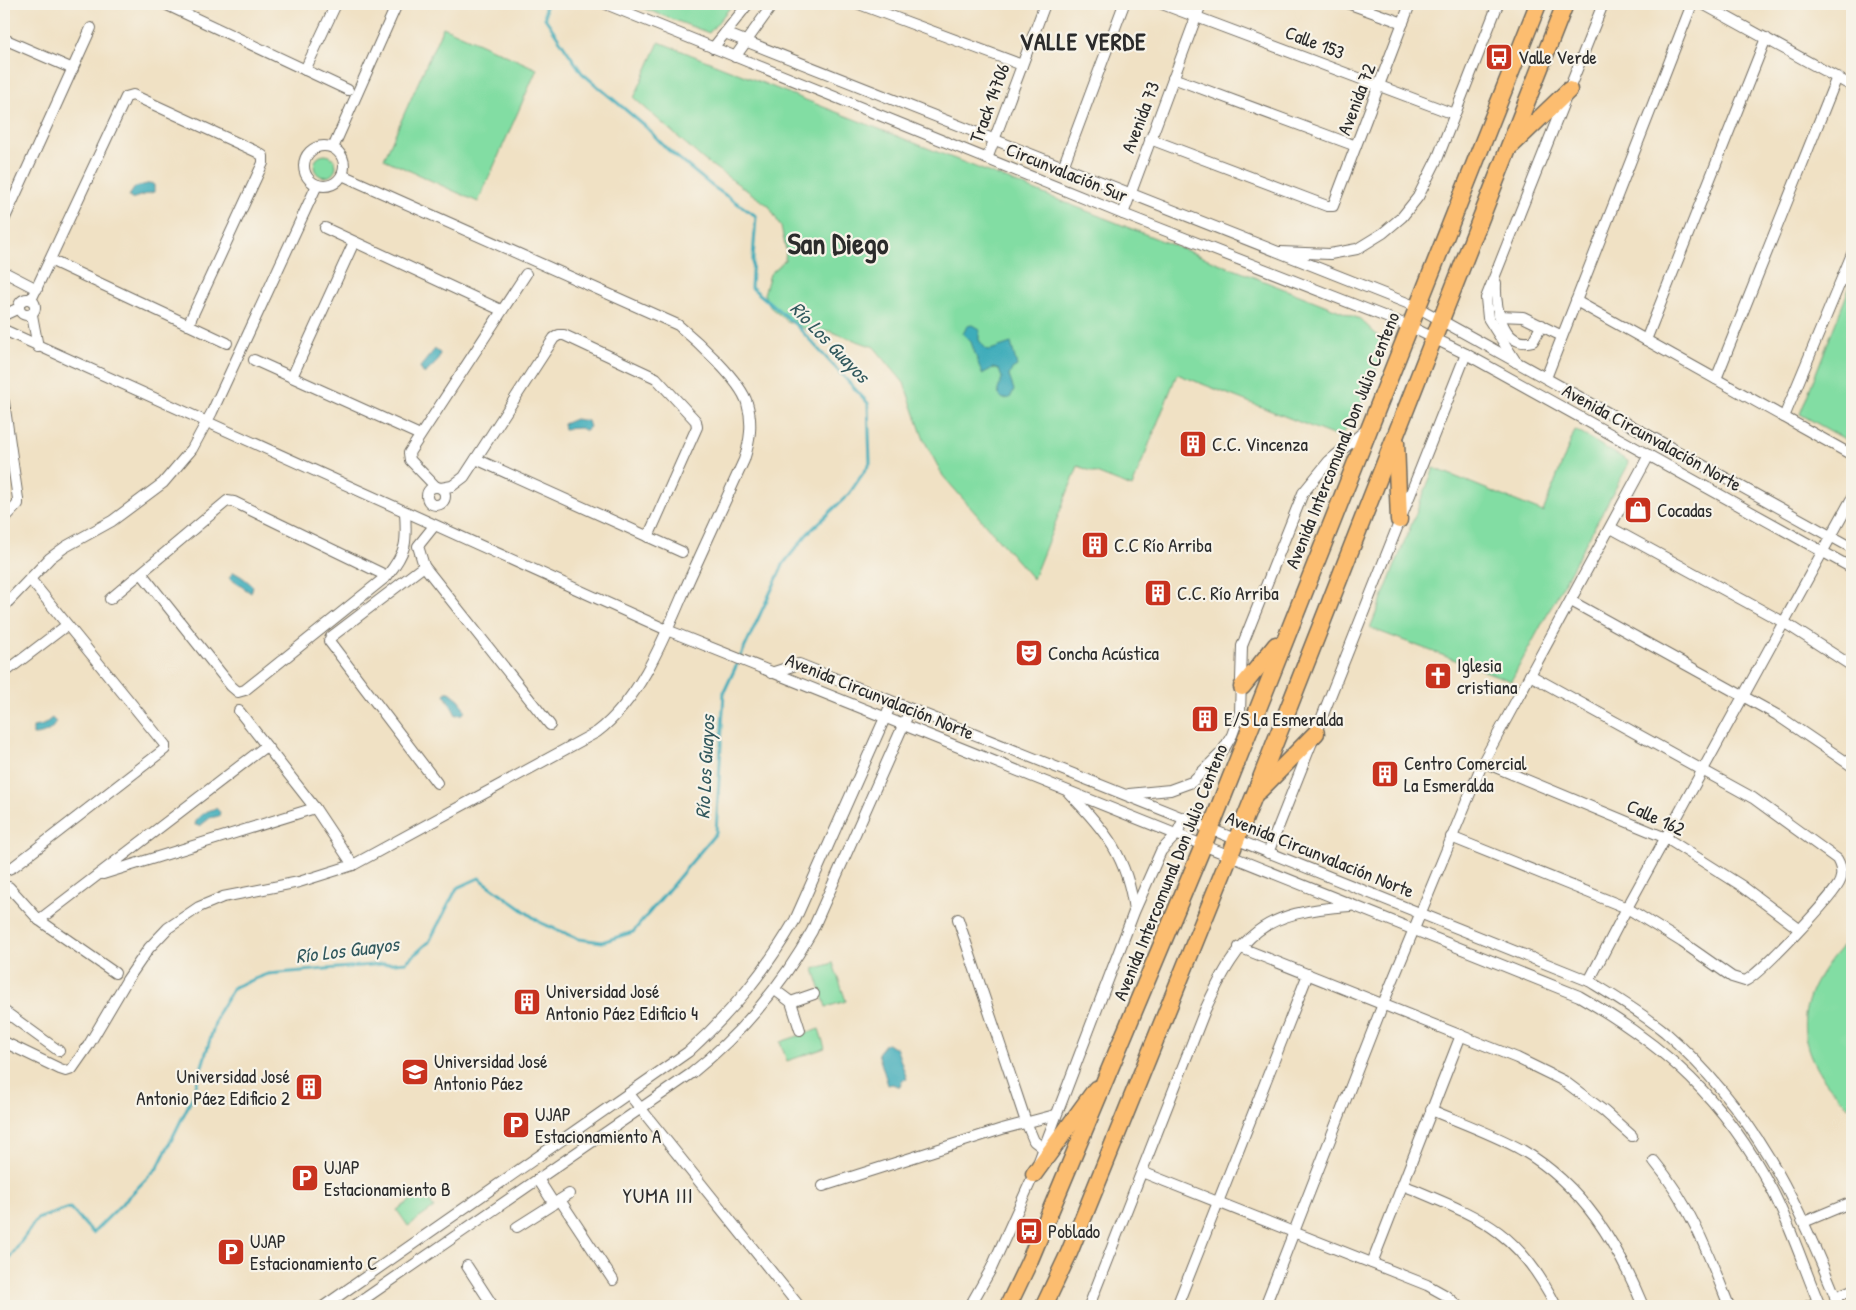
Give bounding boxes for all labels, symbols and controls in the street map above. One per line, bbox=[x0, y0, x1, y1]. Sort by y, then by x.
street label: Calle 153 bbox=[1282, 19, 1348, 65]
district label: VALLE VERDE bbox=[1019, 25, 1147, 57]
bus stop icon: Valle Verde bbox=[1484, 42, 1514, 72]
place label: Valle Verde bbox=[1518, 44, 1597, 70]
street label: Avenida 72 bbox=[1330, 59, 1382, 139]
street label: Track 14706 bbox=[963, 60, 1015, 146]
street label: Avenida 73 bbox=[1115, 78, 1165, 156]
street label: Circunvalación Sur bbox=[1002, 136, 1132, 208]
district label: San Diego bbox=[788, 224, 889, 264]
water label: Río Los Guayos bbox=[784, 295, 878, 391]
street label: Avenida Intercomunal Don Julio Centeno bbox=[1279, 308, 1406, 572]
street label: Avenida Circunvalación Norte bbox=[1558, 377, 1747, 497]
building icon: C.C. Vincenza bbox=[1178, 429, 1208, 459]
place label: C.C. Vincenza bbox=[1212, 431, 1309, 457]
shop icon: Cocadas bbox=[1623, 495, 1653, 525]
place label: Cocadas bbox=[1657, 497, 1712, 523]
building icon: C.C Río Arriba bbox=[1080, 530, 1110, 560]
place label: C.C Río Arriba bbox=[1114, 532, 1212, 558]
building icon: C.C. Río Arriba bbox=[1143, 578, 1173, 608]
place label: C.C. Río Arriba bbox=[1177, 580, 1279, 606]
theatre icon: Concha Acústica bbox=[1014, 638, 1044, 668]
place label: Concha Acústica bbox=[1048, 640, 1160, 666]
street label: Avenida Circunvalación Norte bbox=[782, 646, 978, 746]
place label: Iglesia cristiana bbox=[1457, 652, 1518, 700]
church icon: Iglesia cristiana bbox=[1423, 661, 1453, 691]
building icon: E/S La Esmeralda bbox=[1190, 704, 1220, 734]
place label: E/S La Esmeralda bbox=[1224, 706, 1344, 732]
water label: Río Los Guayos bbox=[688, 712, 722, 820]
street label: Avenida Intercomunal Don Julio Centeno bbox=[1107, 740, 1234, 1004]
place label: Centro Comercial La Esmeralda bbox=[1404, 750, 1527, 798]
building icon: Centro Comercial La Esmeralda bbox=[1370, 759, 1400, 789]
street label: Calle 162 bbox=[1623, 792, 1689, 842]
street label: Avenida Circunvalación Norte bbox=[1222, 804, 1418, 904]
water label: Río Los Guayos bbox=[294, 930, 402, 970]
place label: Universidad José Antonio Páez Edificio 4 bbox=[546, 978, 698, 1026]
building icon: Universidad José Antonio Páez Edificio 4 bbox=[512, 987, 542, 1017]
place label: Universidad José Antonio Páez bbox=[434, 1048, 548, 1096]
school or university icon: Universidad José Antonio Páez bbox=[400, 1057, 430, 1087]
place label: Universidad José Antonio Páez Edificio 2 bbox=[136, 1063, 290, 1111]
building icon: Universidad José Antonio Páez Edificio 2 bbox=[294, 1072, 324, 1102]
place label: UJAP Estacionamiento A bbox=[535, 1101, 661, 1149]
parking icon: UJAP Estacionamiento A bbox=[501, 1110, 531, 1140]
place label: UJAP Estacionamiento B bbox=[324, 1154, 451, 1202]
parking icon: UJAP Estacionamiento B bbox=[290, 1163, 320, 1193]
district label: YUMA III bbox=[622, 1181, 694, 1210]
bus stop icon: Poblado bbox=[1014, 1216, 1044, 1246]
place label: Poblado bbox=[1048, 1218, 1101, 1244]
place label: UJAP Estacionamiento C bbox=[250, 1228, 377, 1276]
parking icon: UJAP Estacionamiento C bbox=[216, 1237, 246, 1267]

